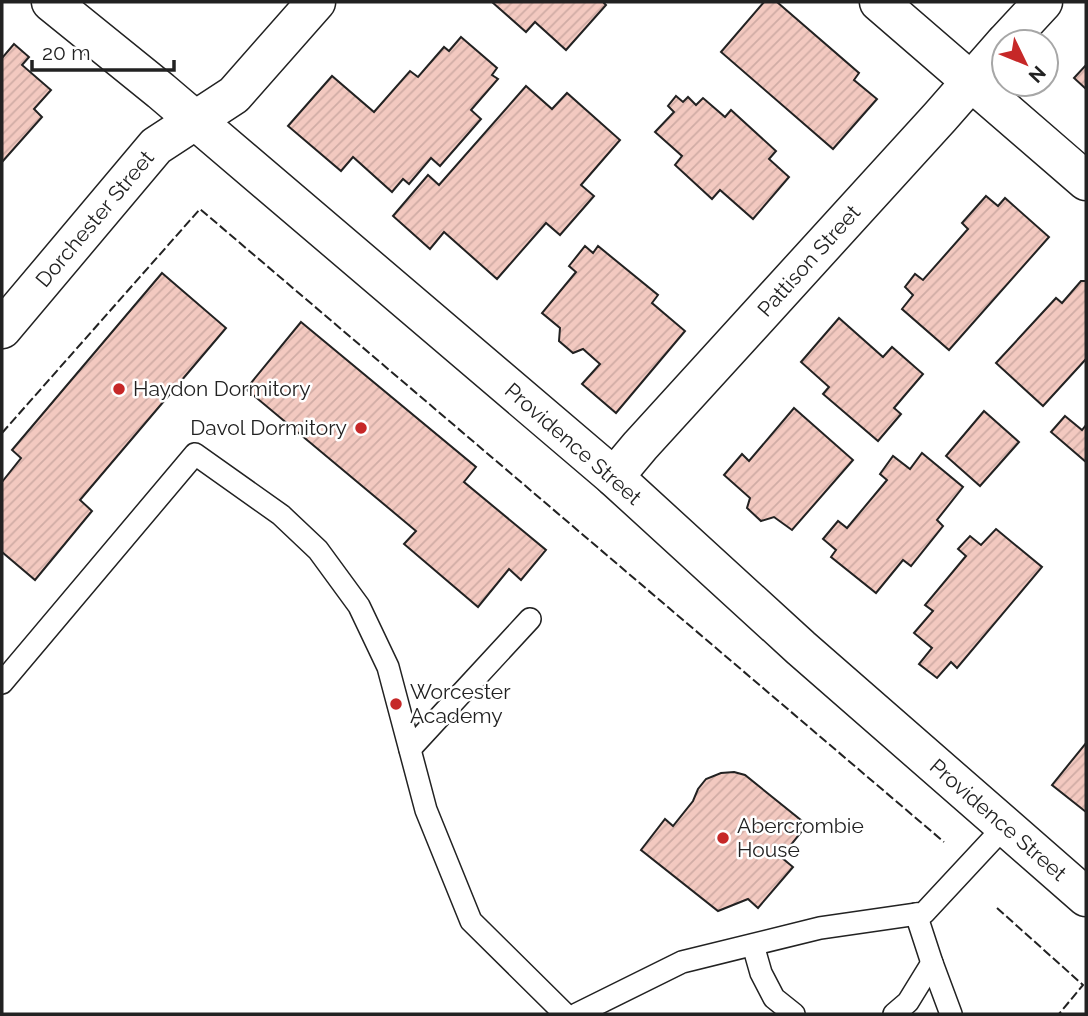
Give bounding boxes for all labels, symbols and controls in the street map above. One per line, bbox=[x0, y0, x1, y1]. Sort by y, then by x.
scale bar bbox=[32, 28, 173, 72]
north arrow bbox=[990, 28, 1060, 98]
text: 20 m bbox=[42, 40, 90, 65]
text: N bbox=[1024, 62, 1050, 87]
street label: Dorchester Street bbox=[30, 145, 159, 292]
street label: Pattison Street bbox=[752, 200, 865, 322]
place label: Haydon Dormitory bbox=[133, 376, 311, 401]
street label: Providence Street bbox=[500, 377, 647, 510]
marker: Haydon Dormitory bbox=[111, 381, 127, 397]
place label: Davol Dormitory bbox=[190, 415, 347, 440]
marker: Davol Dormitory bbox=[353, 420, 369, 436]
place label: Worcester Academy bbox=[410, 679, 511, 728]
marker: Worcester Academy bbox=[388, 696, 404, 712]
street label: Providence Street bbox=[925, 753, 1072, 886]
place label: Abercrombie House bbox=[737, 813, 864, 862]
marker: Abercrombie House bbox=[715, 830, 731, 846]

